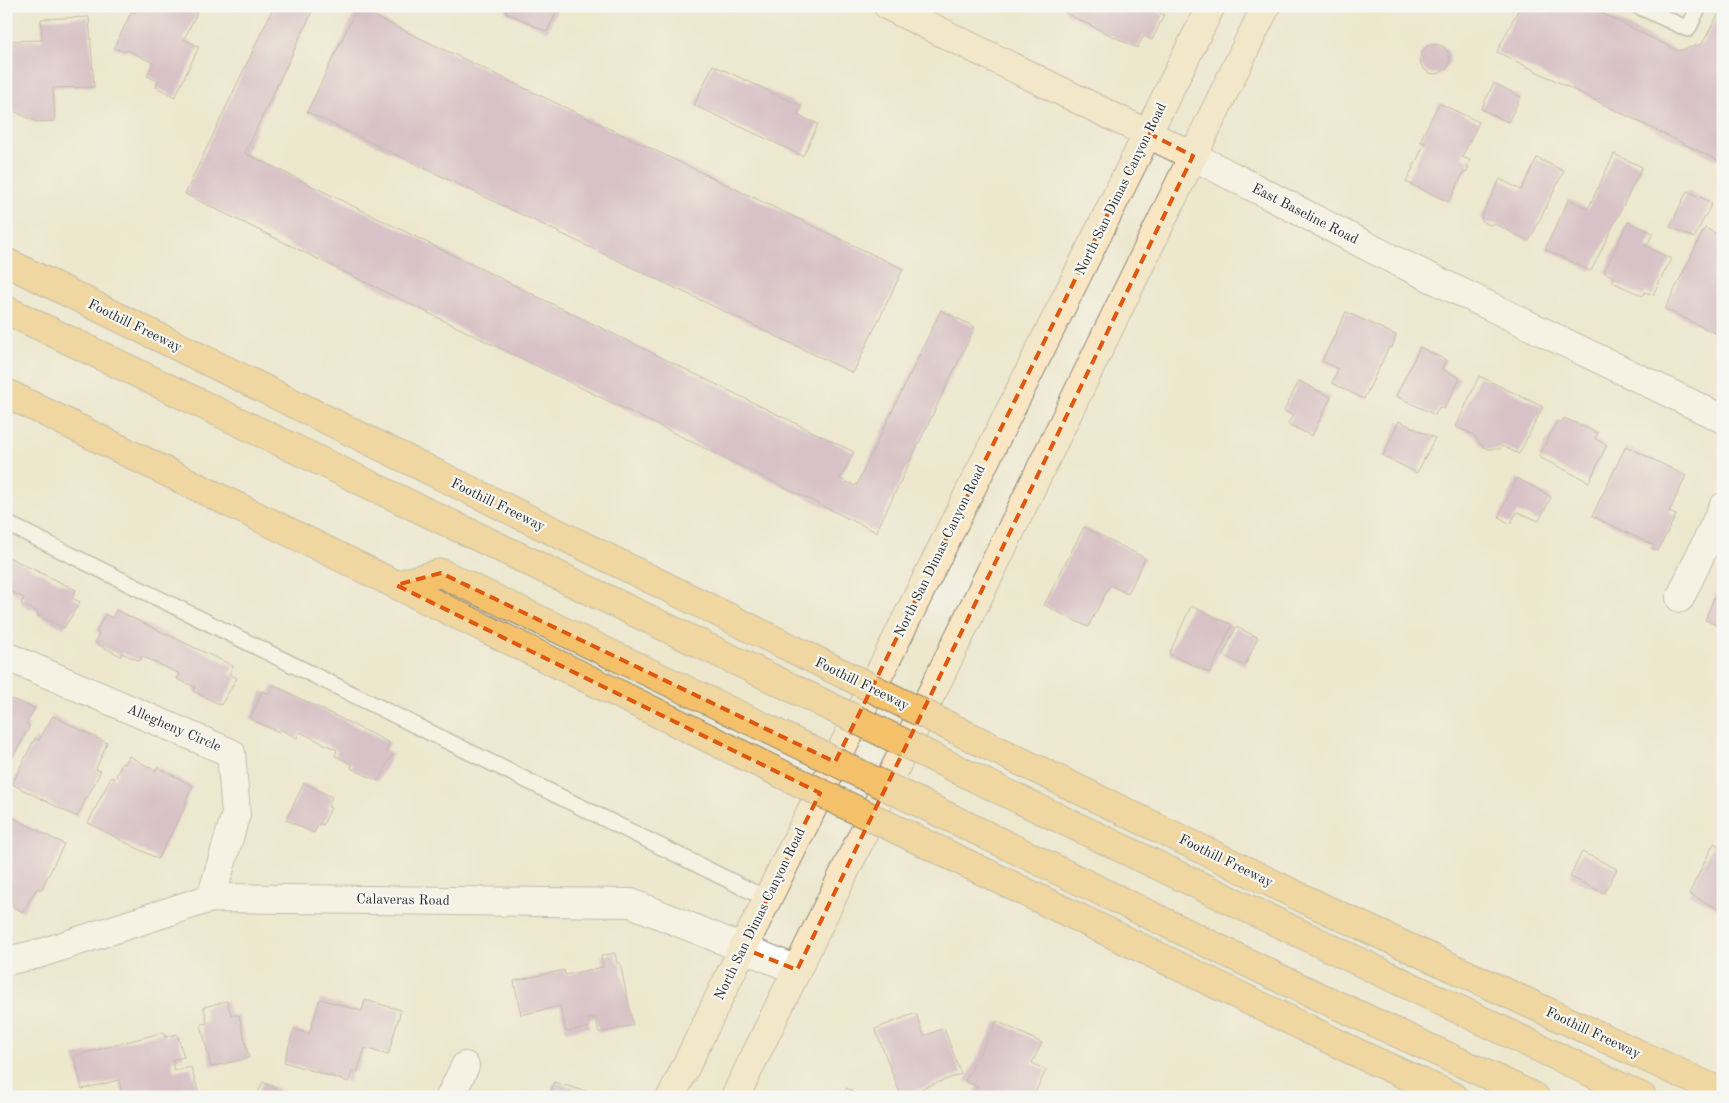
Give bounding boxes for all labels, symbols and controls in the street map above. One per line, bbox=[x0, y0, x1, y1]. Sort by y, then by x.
street label: North San Dimas Canyon Road bbox=[1073, 101, 1169, 277]
street label: East Baseline Road bbox=[1250, 181, 1360, 247]
street label: Foothill Freeway bbox=[86, 297, 185, 355]
street label: North San Dimas Canyon Road bbox=[892, 463, 988, 639]
street label: Foothill Freeway bbox=[449, 476, 548, 534]
street label: Foothill Freeway bbox=[813, 655, 912, 713]
street label: Allegheny Circle bbox=[125, 702, 223, 754]
street label: North San Dimas Canyon Road bbox=[712, 826, 808, 1002]
street label: Foothill Freeway bbox=[1177, 832, 1276, 890]
street label: Calaveras Road bbox=[356, 892, 450, 908]
street label: Foothill Freeway bbox=[1543, 1005, 1643, 1061]

